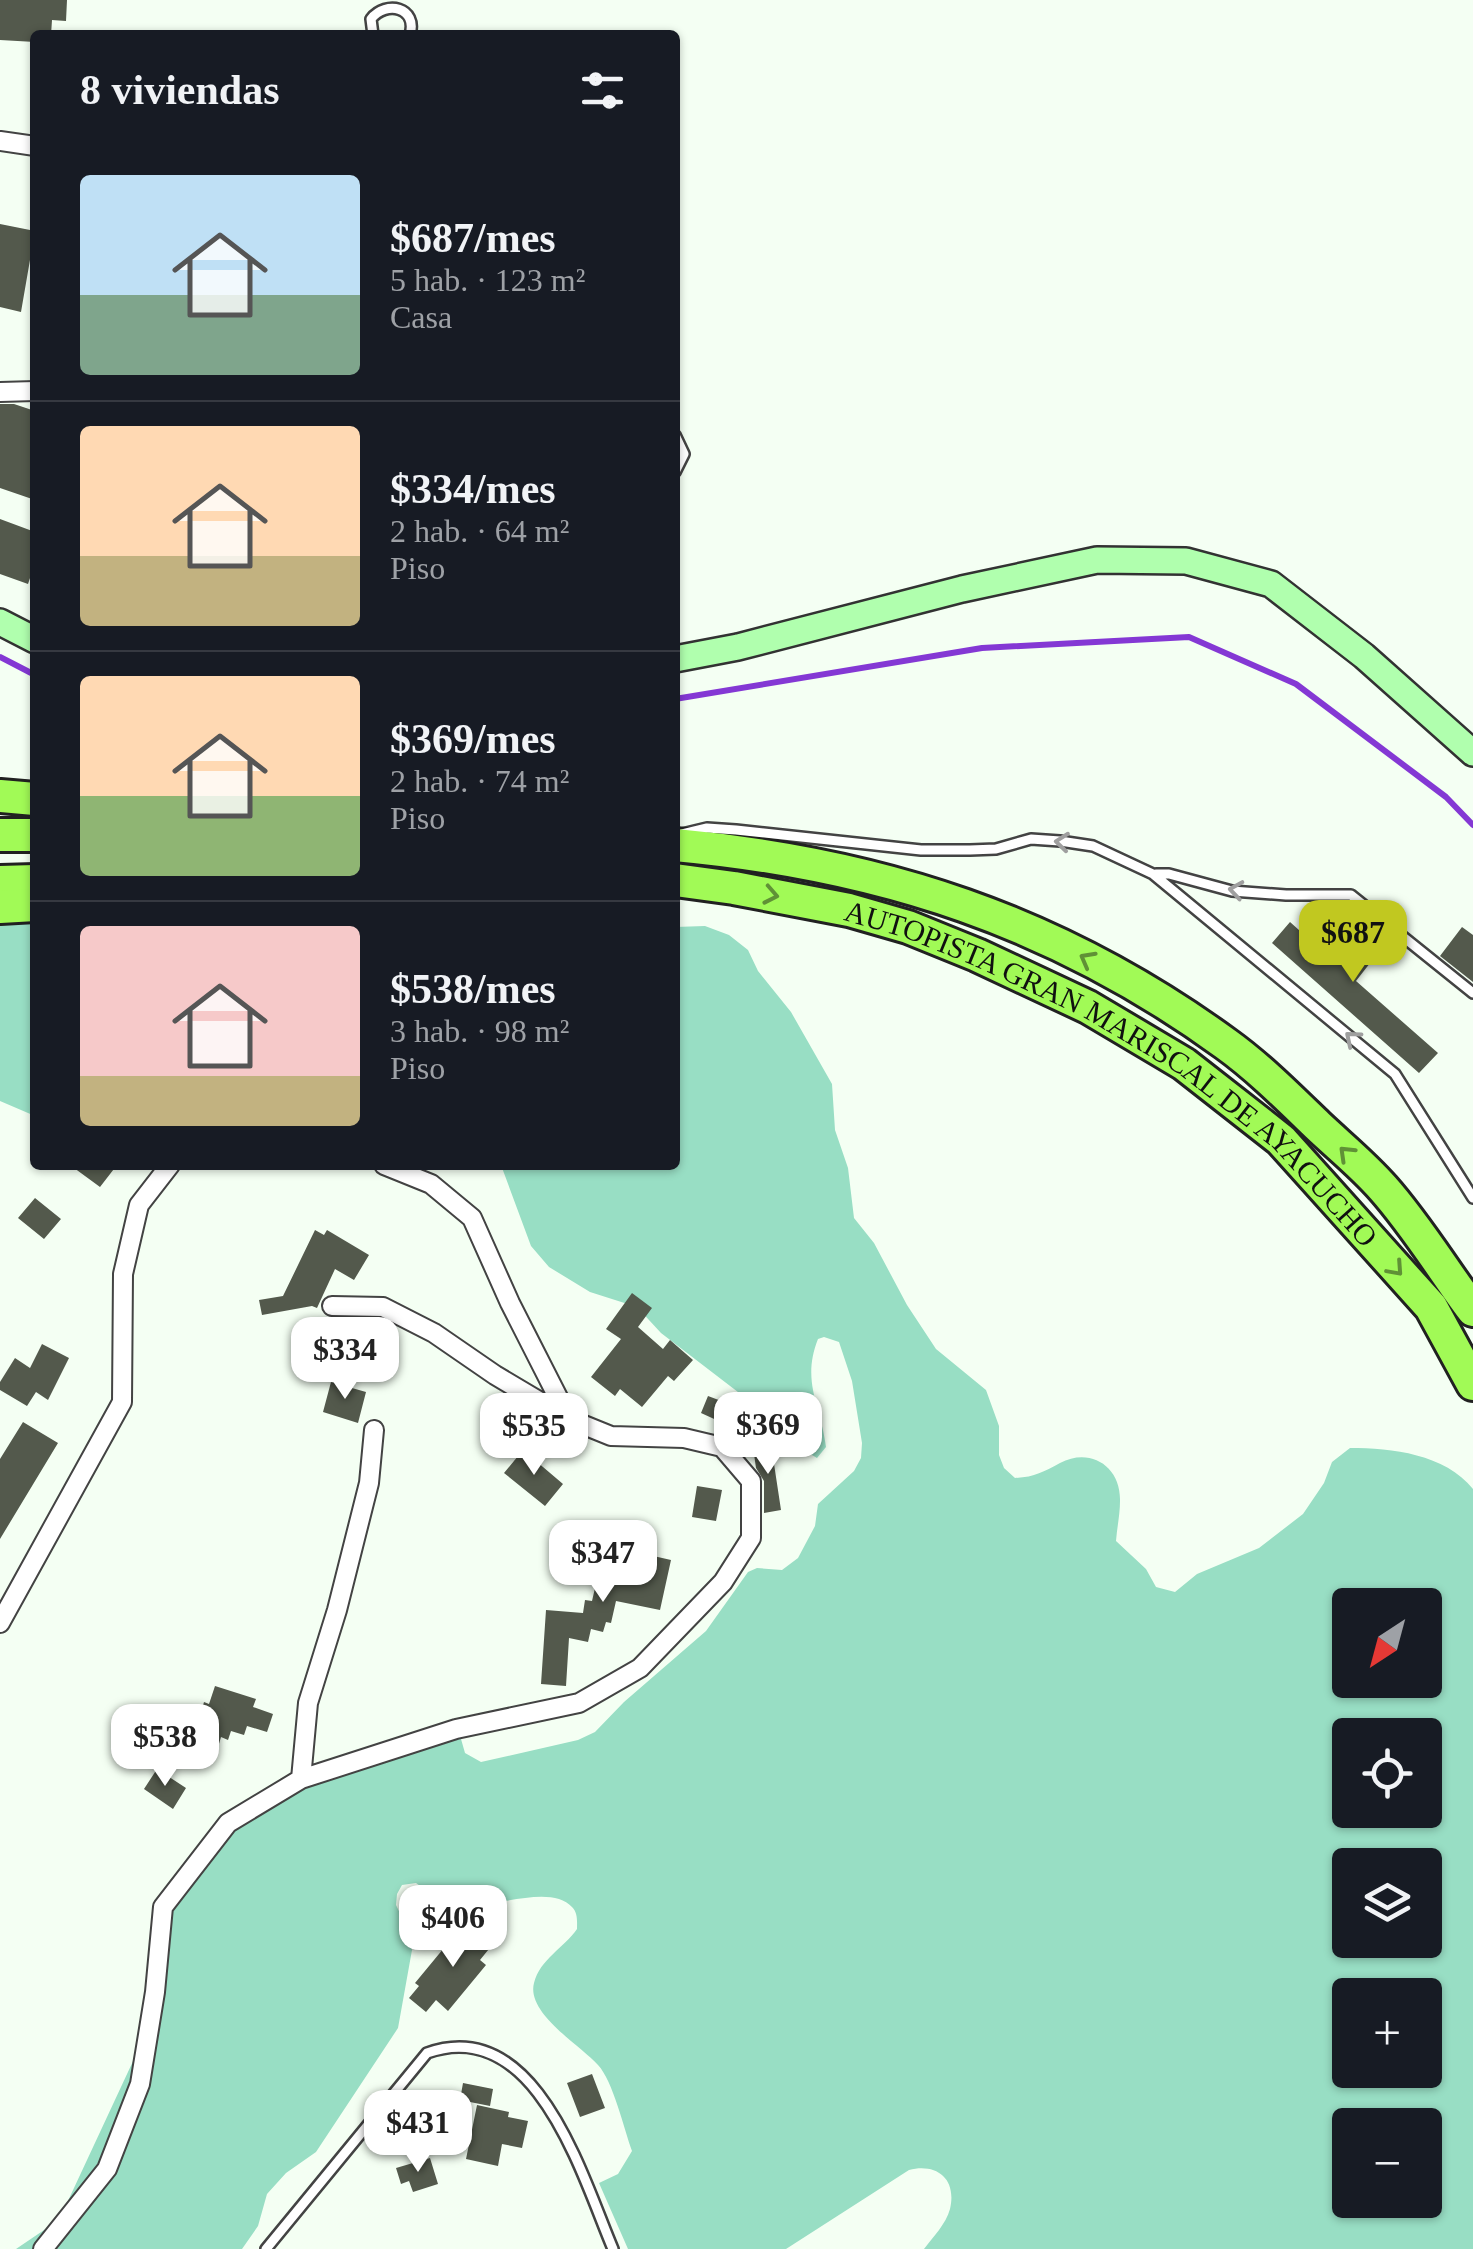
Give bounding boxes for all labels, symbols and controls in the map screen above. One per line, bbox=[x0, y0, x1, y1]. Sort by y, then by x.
icon: filters bbox=[575, 63, 630, 118]
text: 8 viviendas bbox=[80, 67, 280, 113]
icon: home bbox=[160, 215, 280, 335]
text: $687/mes bbox=[390, 215, 556, 261]
text: 5 hab. · 123 m² bbox=[390, 262, 585, 298]
text: Casa bbox=[390, 299, 452, 335]
icon: home bbox=[160, 466, 280, 586]
text: $334/mes bbox=[390, 466, 556, 512]
text: 2 hab. · 64 m² bbox=[390, 513, 569, 549]
text: Piso bbox=[390, 550, 445, 586]
icon: home bbox=[160, 716, 280, 836]
text: $369/mes bbox=[390, 716, 556, 762]
text: 2 hab. · 74 m² bbox=[390, 763, 569, 799]
text: Piso bbox=[390, 800, 445, 836]
one-way arrow bbox=[1054, 832, 1070, 853]
one-way arrow bbox=[1228, 880, 1244, 901]
one-way arrow bbox=[762, 884, 779, 905]
street label: AUTOPISTA GRAN MARISCAL DE AYACUCHO bbox=[841, 893, 1385, 1253]
pin: $687 bbox=[1294, 900, 1412, 985]
text: $687 bbox=[1321, 914, 1385, 950]
one-way arrow bbox=[1080, 952, 1098, 972]
icon: home bbox=[160, 966, 280, 1086]
text: $538/mes bbox=[390, 966, 556, 1012]
text: 3 hab. · 98 m² bbox=[390, 1013, 569, 1049]
one-way arrow bbox=[1345, 1032, 1363, 1050]
text: Piso bbox=[390, 1050, 445, 1086]
one-way arrow bbox=[1340, 1147, 1358, 1165]
one-way arrow bbox=[1385, 1257, 1403, 1275]
pin: $334 bbox=[286, 1317, 404, 1402]
text: $334 bbox=[313, 1331, 377, 1367]
pin: $369 bbox=[709, 1392, 827, 1477]
pin: $535 bbox=[475, 1393, 593, 1478]
text: $369 bbox=[736, 1406, 800, 1442]
text: $535 bbox=[502, 1407, 566, 1443]
pin: $347 bbox=[544, 1520, 662, 1605]
text: $347 bbox=[571, 1534, 635, 1570]
north arrow bbox=[1332, 1588, 1442, 1698]
map controls bbox=[1332, 1588, 1442, 2218]
pin: $538 bbox=[106, 1704, 224, 1789]
text: $538 bbox=[133, 1718, 197, 1754]
button: locate bbox=[1332, 1718, 1442, 1828]
button: layers bbox=[1332, 1848, 1442, 1958]
pin: $406 bbox=[394, 1885, 512, 1970]
text: $406 bbox=[421, 1899, 485, 1935]
button: + bbox=[1332, 1978, 1442, 2088]
pin: $431 bbox=[359, 2090, 477, 2175]
text: $431 bbox=[386, 2104, 450, 2140]
button: − bbox=[1332, 2108, 1442, 2218]

